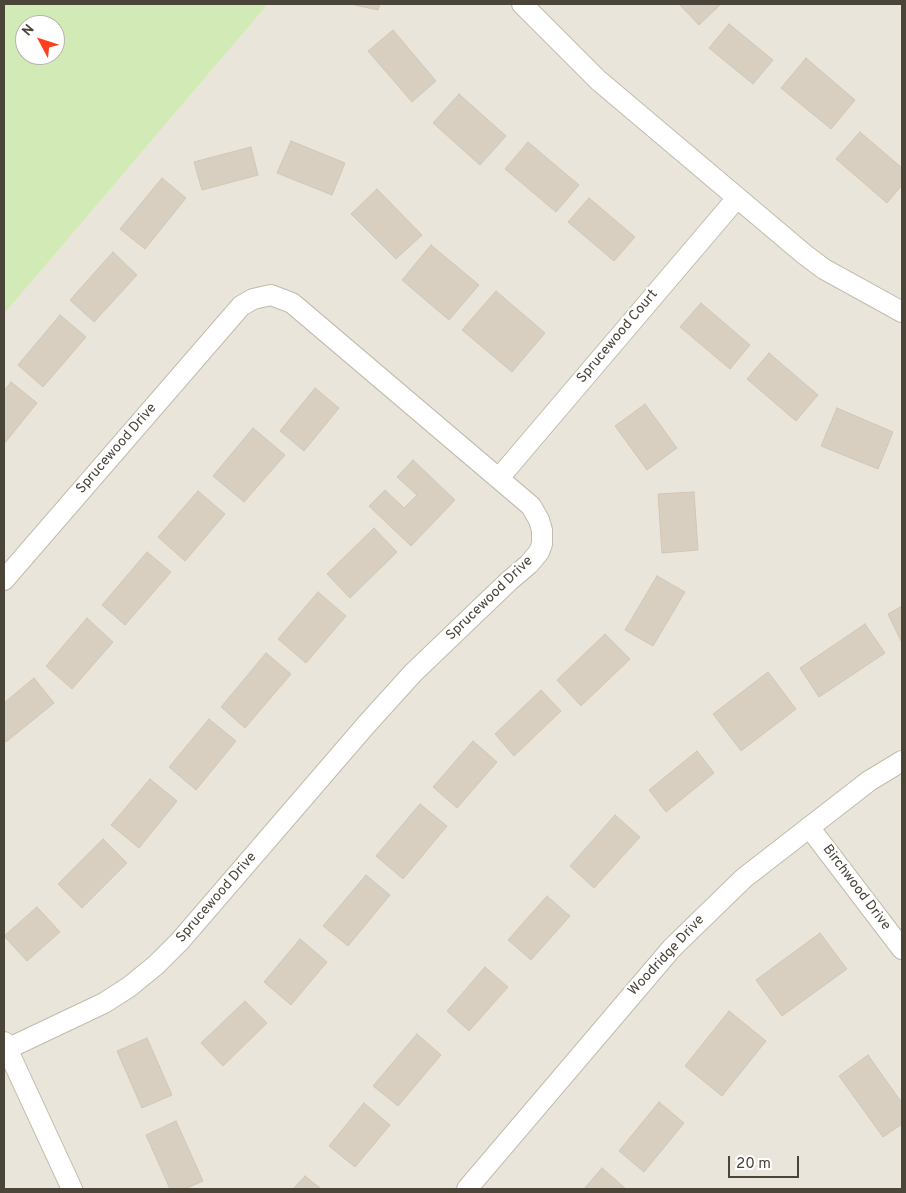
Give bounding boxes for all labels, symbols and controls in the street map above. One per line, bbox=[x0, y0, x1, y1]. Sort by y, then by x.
north arrow bbox=[15, 15, 65, 65]
text: N bbox=[19, 21, 39, 40]
street label: Sprucewood Court bbox=[574, 287, 662, 387]
street label: Sprucewood Drive bbox=[73, 400, 161, 498]
street label: Sprucewood Drive bbox=[443, 553, 537, 645]
street label: Birchwood Drive bbox=[818, 842, 894, 934]
street label: Sprucewood Drive bbox=[173, 849, 261, 947]
street label: Woodridge Drive bbox=[625, 912, 709, 1000]
scale bar bbox=[731, 1146, 802, 1178]
text: 20 m bbox=[736, 1155, 771, 1174]

